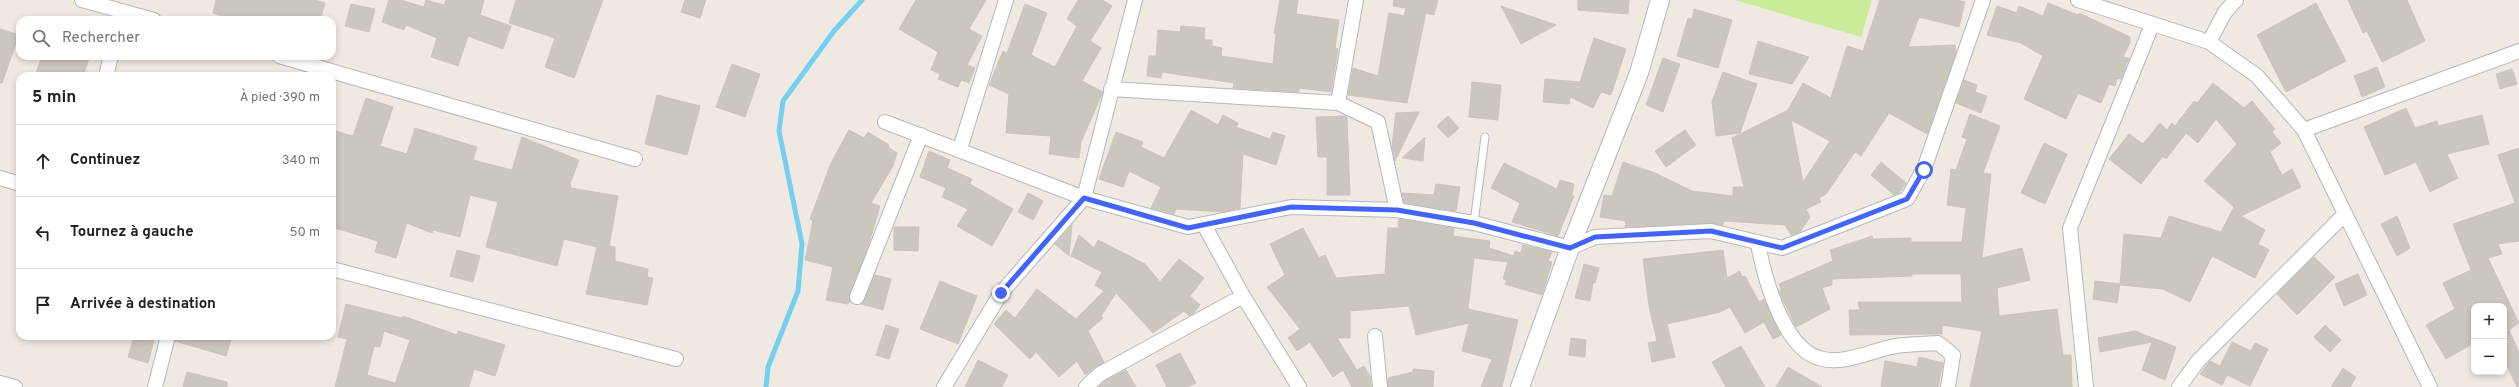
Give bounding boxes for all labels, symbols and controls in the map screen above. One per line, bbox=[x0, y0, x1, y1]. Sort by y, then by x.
search box bbox=[16, 16, 336, 60]
icon: search bbox=[30, 27, 52, 49]
text: Rechercher bbox=[62, 29, 140, 48]
text: 5 min bbox=[32, 87, 76, 109]
text: À pied · 390 m bbox=[240, 90, 320, 106]
icon: ahead bbox=[32, 150, 54, 172]
text: Continuez bbox=[70, 151, 140, 170]
text: 340 m bbox=[282, 153, 320, 169]
route start bbox=[1915, 161, 1933, 179]
icon: left bbox=[32, 222, 54, 244]
text: Tournez à gauche bbox=[70, 223, 194, 242]
text: 50 m bbox=[290, 225, 320, 241]
route end bbox=[992, 284, 1010, 302]
icon: arrive bbox=[32, 294, 54, 316]
text: Arrivée à destination bbox=[70, 295, 216, 314]
map controls bbox=[2471, 303, 2507, 375]
button: + bbox=[2471, 303, 2507, 339]
button: − bbox=[2471, 339, 2507, 375]

